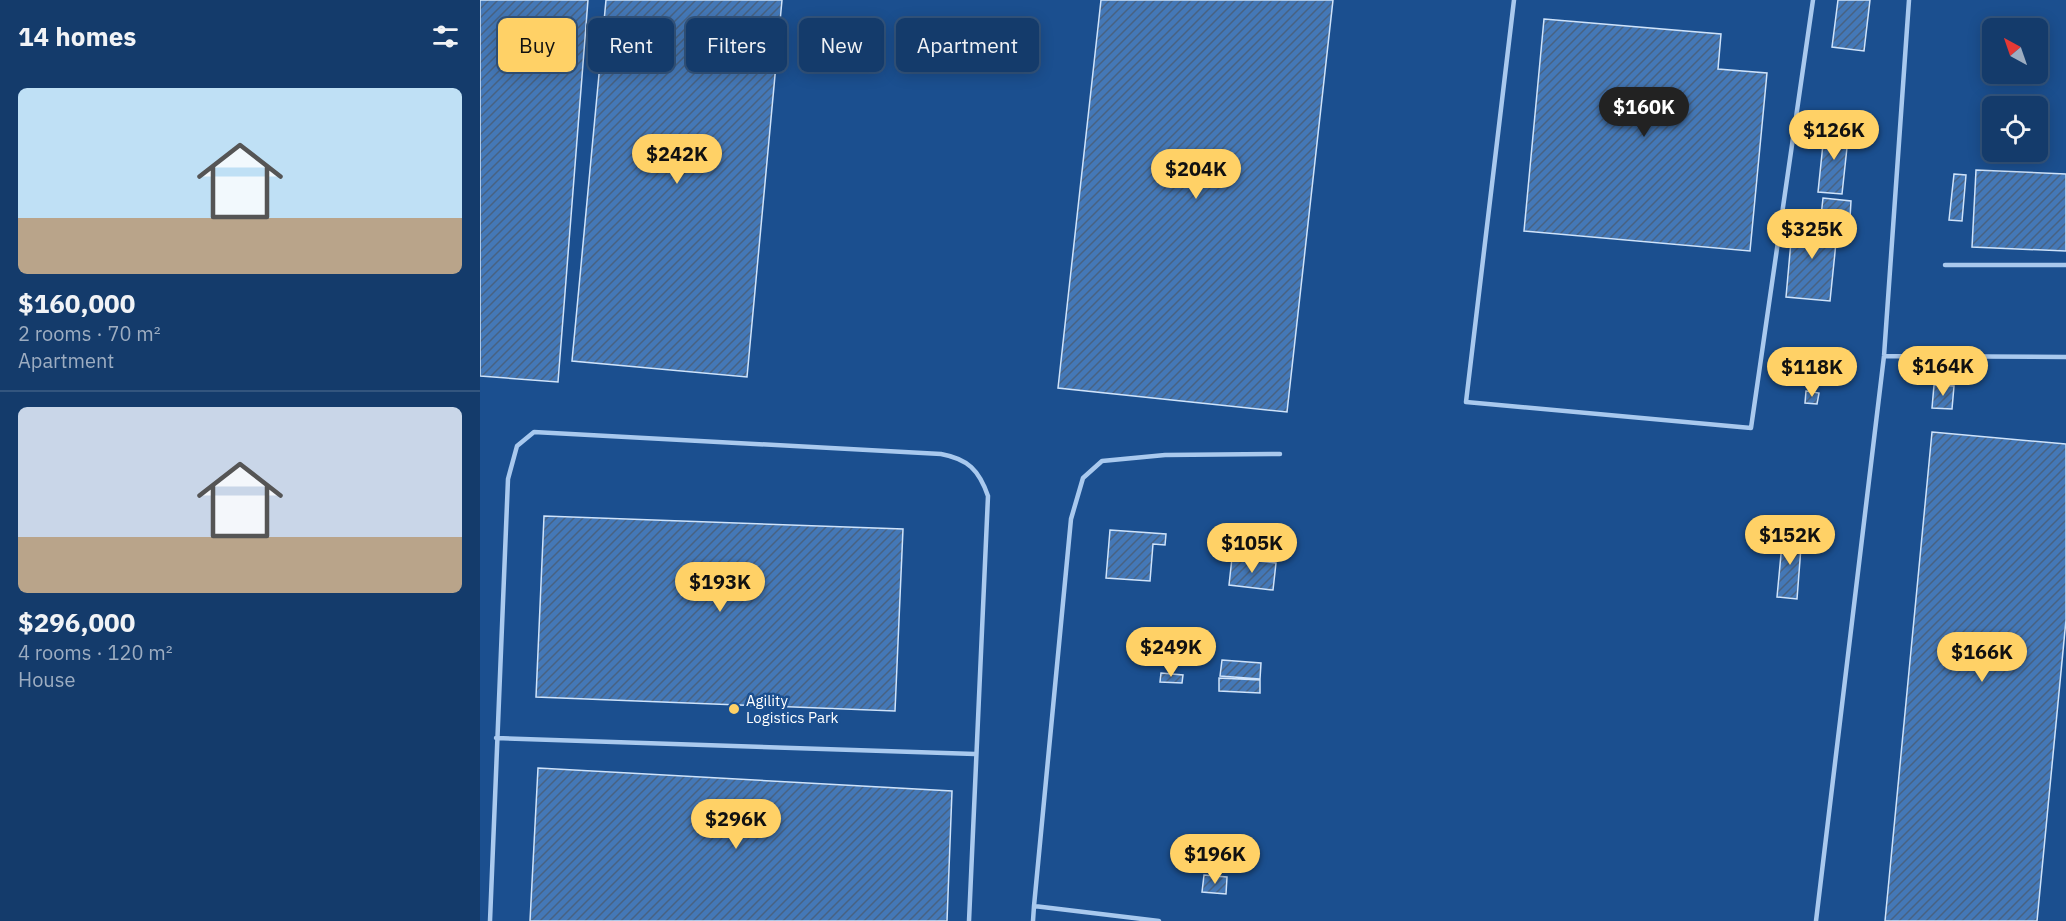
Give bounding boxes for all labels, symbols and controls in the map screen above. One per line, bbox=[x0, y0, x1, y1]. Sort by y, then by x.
chip: Buy bbox=[498, 18, 576, 72]
chip: Rent bbox=[588, 18, 674, 72]
chip: Filters bbox=[686, 18, 787, 72]
chip: New bbox=[799, 18, 884, 72]
chip: Apartment bbox=[896, 18, 1039, 72]
north arrow bbox=[1982, 18, 2048, 84]
map controls bbox=[1982, 18, 2048, 162]
text: 14 homes bbox=[18, 19, 136, 53]
icon: filters bbox=[429, 20, 462, 53]
pin: $160K bbox=[1602, 87, 1686, 138]
text: $160K bbox=[1613, 93, 1675, 120]
button: locate bbox=[1982, 96, 2048, 162]
pin: $126K bbox=[1792, 110, 1876, 161]
text: $126K bbox=[1803, 116, 1865, 143]
icon: home bbox=[186, 127, 294, 235]
pin: $242K bbox=[635, 134, 719, 185]
text: $242K bbox=[646, 140, 708, 167]
pin: $204K bbox=[1154, 149, 1238, 200]
text: $204K bbox=[1165, 155, 1227, 182]
pin: $325K bbox=[1770, 209, 1854, 260]
text: $325K bbox=[1781, 215, 1843, 242]
text: $160,000 bbox=[18, 286, 135, 320]
text: 2 rooms · 70 m² bbox=[18, 320, 161, 347]
pin: $164K bbox=[1901, 346, 1985, 397]
text: Apartment bbox=[18, 347, 114, 374]
pin: $118K bbox=[1770, 347, 1854, 398]
text: $164K bbox=[1912, 352, 1974, 379]
text: $118K bbox=[1781, 353, 1843, 380]
icon: home bbox=[186, 446, 294, 554]
pin: $152K bbox=[1748, 515, 1832, 566]
text: $152K bbox=[1759, 521, 1821, 548]
pin: $105K bbox=[1210, 523, 1294, 574]
text: $105K bbox=[1221, 529, 1283, 556]
pin: $193K bbox=[678, 562, 762, 613]
text: $193K bbox=[689, 568, 751, 595]
text: $296,000 bbox=[18, 605, 135, 639]
pin: $249K bbox=[1129, 627, 1213, 678]
pin: $166K bbox=[1940, 632, 2024, 683]
text: $249K bbox=[1140, 633, 1202, 660]
text: $166K bbox=[1951, 638, 2013, 665]
text: 4 rooms · 120 m² bbox=[18, 639, 173, 666]
text: House bbox=[18, 666, 75, 693]
place label: Agility Logistics Park bbox=[746, 691, 838, 727]
marker: Agility Logistics Park bbox=[727, 702, 741, 716]
pin: $296K bbox=[694, 799, 778, 850]
text: $296K bbox=[705, 805, 767, 832]
pin: $196K bbox=[1173, 834, 1257, 885]
text: $196K bbox=[1184, 840, 1246, 867]

